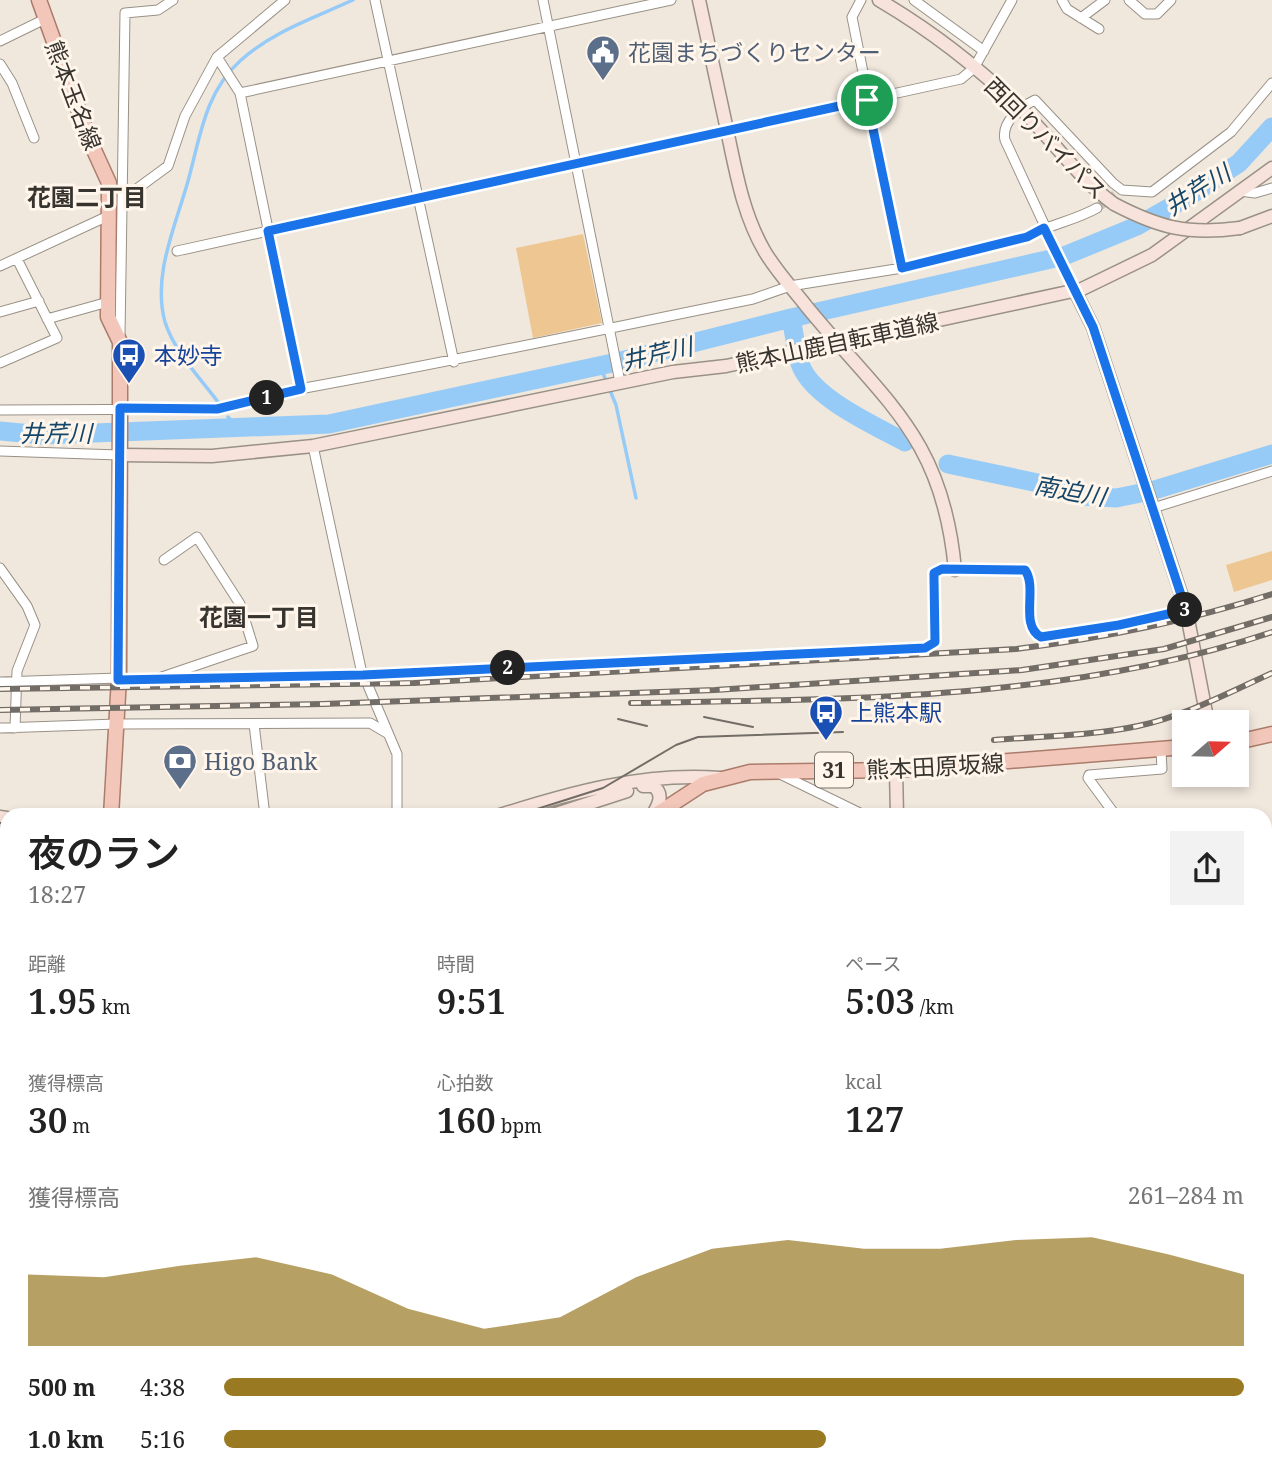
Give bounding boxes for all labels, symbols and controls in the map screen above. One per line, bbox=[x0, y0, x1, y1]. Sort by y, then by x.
public building icon: 花園まちづくりセンター bbox=[584, 33, 622, 82]
street label: 熊本玉名線 bbox=[38, 36, 110, 154]
place label: 花園まちづくりセンター bbox=[628, 36, 881, 68]
pin bbox=[837, 70, 897, 130]
street label: 西回りバイパス bbox=[978, 70, 1114, 206]
icon: arrive bbox=[848, 81, 886, 119]
water label: 井芹川 bbox=[1158, 154, 1239, 222]
district label: 花園二丁目 bbox=[27, 180, 147, 213]
street label: 熊本山鹿自転車道線 bbox=[732, 305, 942, 379]
water label: 井芹川 bbox=[618, 328, 699, 377]
bus stop icon: 本妙寺 bbox=[110, 336, 148, 385]
place label: 本妙寺 bbox=[154, 339, 223, 371]
pin: 1 bbox=[250, 380, 284, 416]
text: 1 bbox=[261, 384, 272, 410]
water label: 井芹川 bbox=[20, 416, 95, 449]
water label: 南迫川 bbox=[1032, 467, 1111, 513]
pin: 3 bbox=[1168, 592, 1202, 628]
text: 3 bbox=[1179, 596, 1190, 622]
district label: 花園一丁目 bbox=[199, 600, 319, 633]
pin: 2 bbox=[490, 650, 526, 686]
text: 2 bbox=[502, 654, 513, 680]
bus stop icon: 上熊本駅 bbox=[807, 693, 845, 742]
place label: 上熊本駅 bbox=[850, 696, 942, 728]
north arrow bbox=[1172, 710, 1250, 788]
map controls bbox=[1172, 710, 1249, 787]
bank icon: Higo Bank bbox=[161, 742, 199, 791]
place label: Higo Bank bbox=[204, 745, 318, 777]
street label: 熊本田原坂線 bbox=[865, 746, 1005, 786]
road number: 31 bbox=[815, 752, 853, 788]
text: 夜のラン bbox=[28, 826, 180, 878]
button: share bbox=[1170, 831, 1244, 905]
text: 18:27 bbox=[28, 878, 86, 910]
text: 距離 bbox=[28, 951, 66, 977]
text: 時間 bbox=[437, 951, 475, 977]
text: ペース bbox=[845, 951, 901, 977]
text: 1.95 bbox=[28, 977, 97, 1024]
text: 9:51 bbox=[437, 977, 506, 1024]
text: 5:03 bbox=[845, 977, 915, 1024]
text: km bbox=[97, 994, 131, 1020]
text: /km bbox=[915, 994, 954, 1020]
text: kcal bbox=[845, 1069, 882, 1095]
text: 獲得標高 bbox=[28, 1070, 104, 1096]
text: 心拍数 bbox=[437, 1070, 494, 1096]
text: 127 bbox=[845, 1095, 904, 1142]
text: 30 bbox=[28, 1096, 67, 1143]
text: 160 bbox=[437, 1096, 496, 1143]
text: m bbox=[67, 1113, 90, 1139]
text: bpm bbox=[496, 1113, 542, 1139]
text: 261–284 m bbox=[1128, 1179, 1244, 1211]
text: 獲得標高 bbox=[28, 1181, 120, 1213]
text: 500 m bbox=[28, 1371, 96, 1403]
text: 4:38 bbox=[140, 1371, 185, 1403]
text: 1.0 km bbox=[28, 1423, 104, 1455]
text: 5:16 bbox=[140, 1423, 185, 1455]

